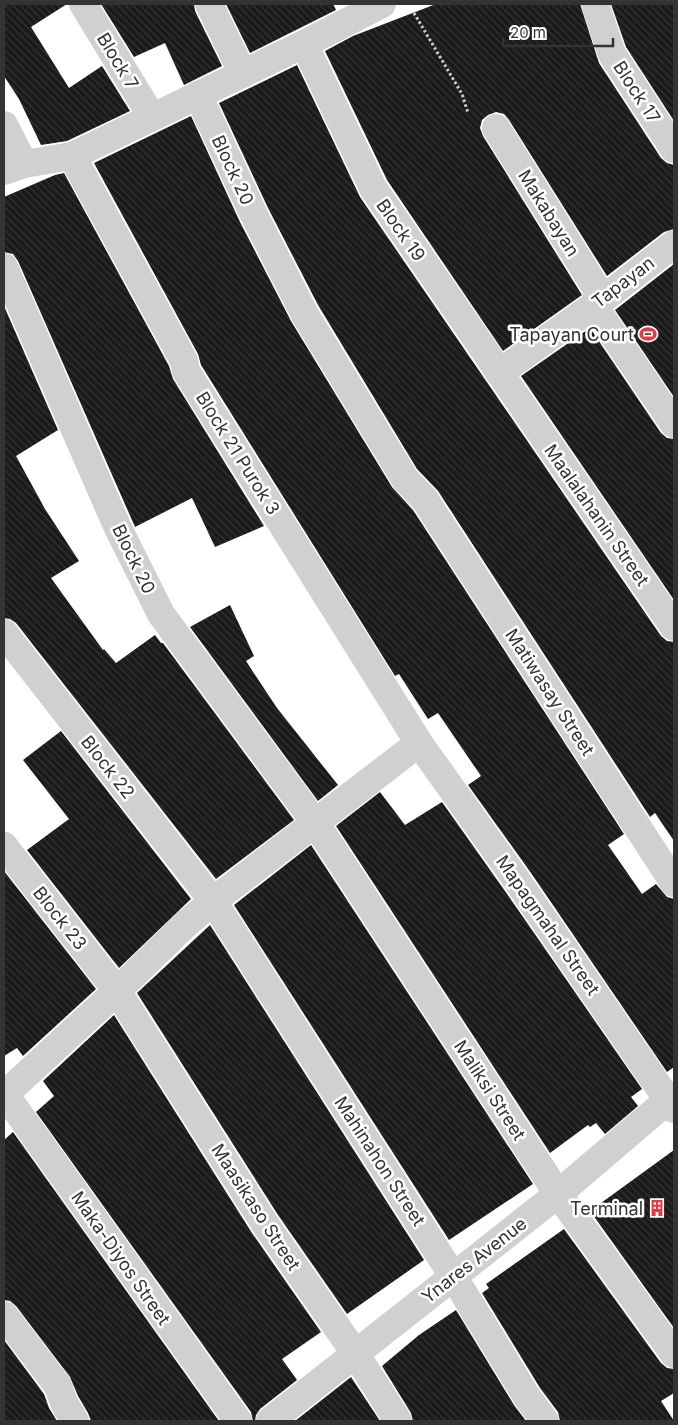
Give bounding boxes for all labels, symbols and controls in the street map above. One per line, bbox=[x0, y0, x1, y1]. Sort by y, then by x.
scale bar bbox=[503, 15, 613, 47]
text: 20 m bbox=[510, 23, 546, 42]
street label: Block 7 bbox=[93, 29, 143, 93]
street label: Block 17 bbox=[609, 57, 665, 127]
street label: Block 20 bbox=[208, 132, 258, 208]
street label: Makabayan bbox=[514, 166, 584, 260]
street label: Block 19 bbox=[372, 195, 430, 265]
street label: Tapayan bbox=[588, 252, 658, 312]
place label: Tapayan Court bbox=[509, 324, 634, 345]
sports icon: Tapayan Court bbox=[638, 324, 658, 344]
street label: Block 21 Purok 3 bbox=[192, 388, 284, 518]
street label: Maalalahanin Street bbox=[540, 440, 654, 590]
street label: Block 20 bbox=[108, 521, 160, 597]
street label: Matiwasay Street bbox=[501, 625, 599, 759]
street label: Block 22 bbox=[77, 731, 139, 803]
street label: Mapagmahal Street bbox=[492, 851, 604, 999]
street label: Block 23 bbox=[29, 882, 91, 954]
street label: Maliksi Street bbox=[450, 1036, 530, 1144]
street label: Mahinahon Street bbox=[330, 1092, 430, 1230]
street label: Maasikaso Street bbox=[207, 1140, 305, 1274]
street label: Maka-Diyos Street bbox=[67, 1187, 175, 1329]
place label: Terminal bbox=[570, 1198, 643, 1219]
building icon: Terminal bbox=[647, 1198, 667, 1218]
street label: Ynares Avenue bbox=[417, 1213, 531, 1307]

